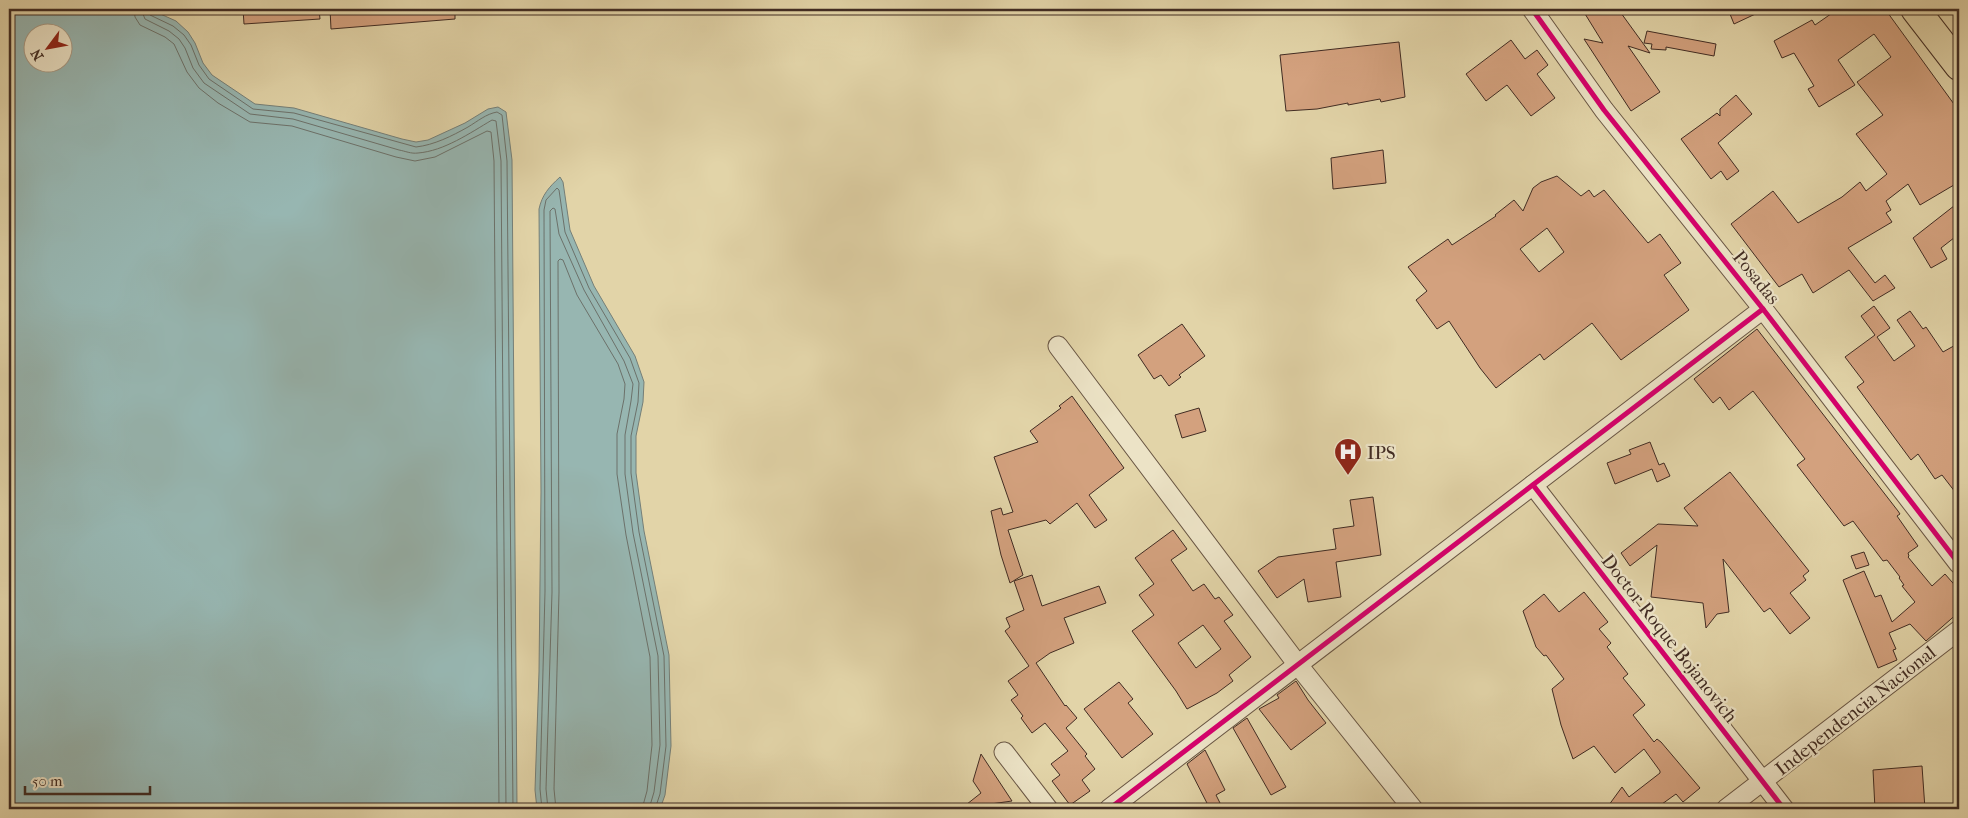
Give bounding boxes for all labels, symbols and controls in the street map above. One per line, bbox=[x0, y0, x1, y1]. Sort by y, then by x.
north arrow bbox=[22, 22, 72, 72]
text: N bbox=[27, 45, 47, 64]
street label: Posadas bbox=[1728, 246, 1784, 309]
hospital icon: IPS bbox=[1333, 437, 1363, 476]
place label: IPS bbox=[1367, 442, 1396, 464]
street label: Doctor Roque Bojanovich bbox=[1597, 550, 1742, 728]
street label: Independencia Nacional bbox=[1771, 641, 1940, 780]
scale bar bbox=[25, 763, 150, 795]
text: 50 m bbox=[32, 772, 63, 790]

